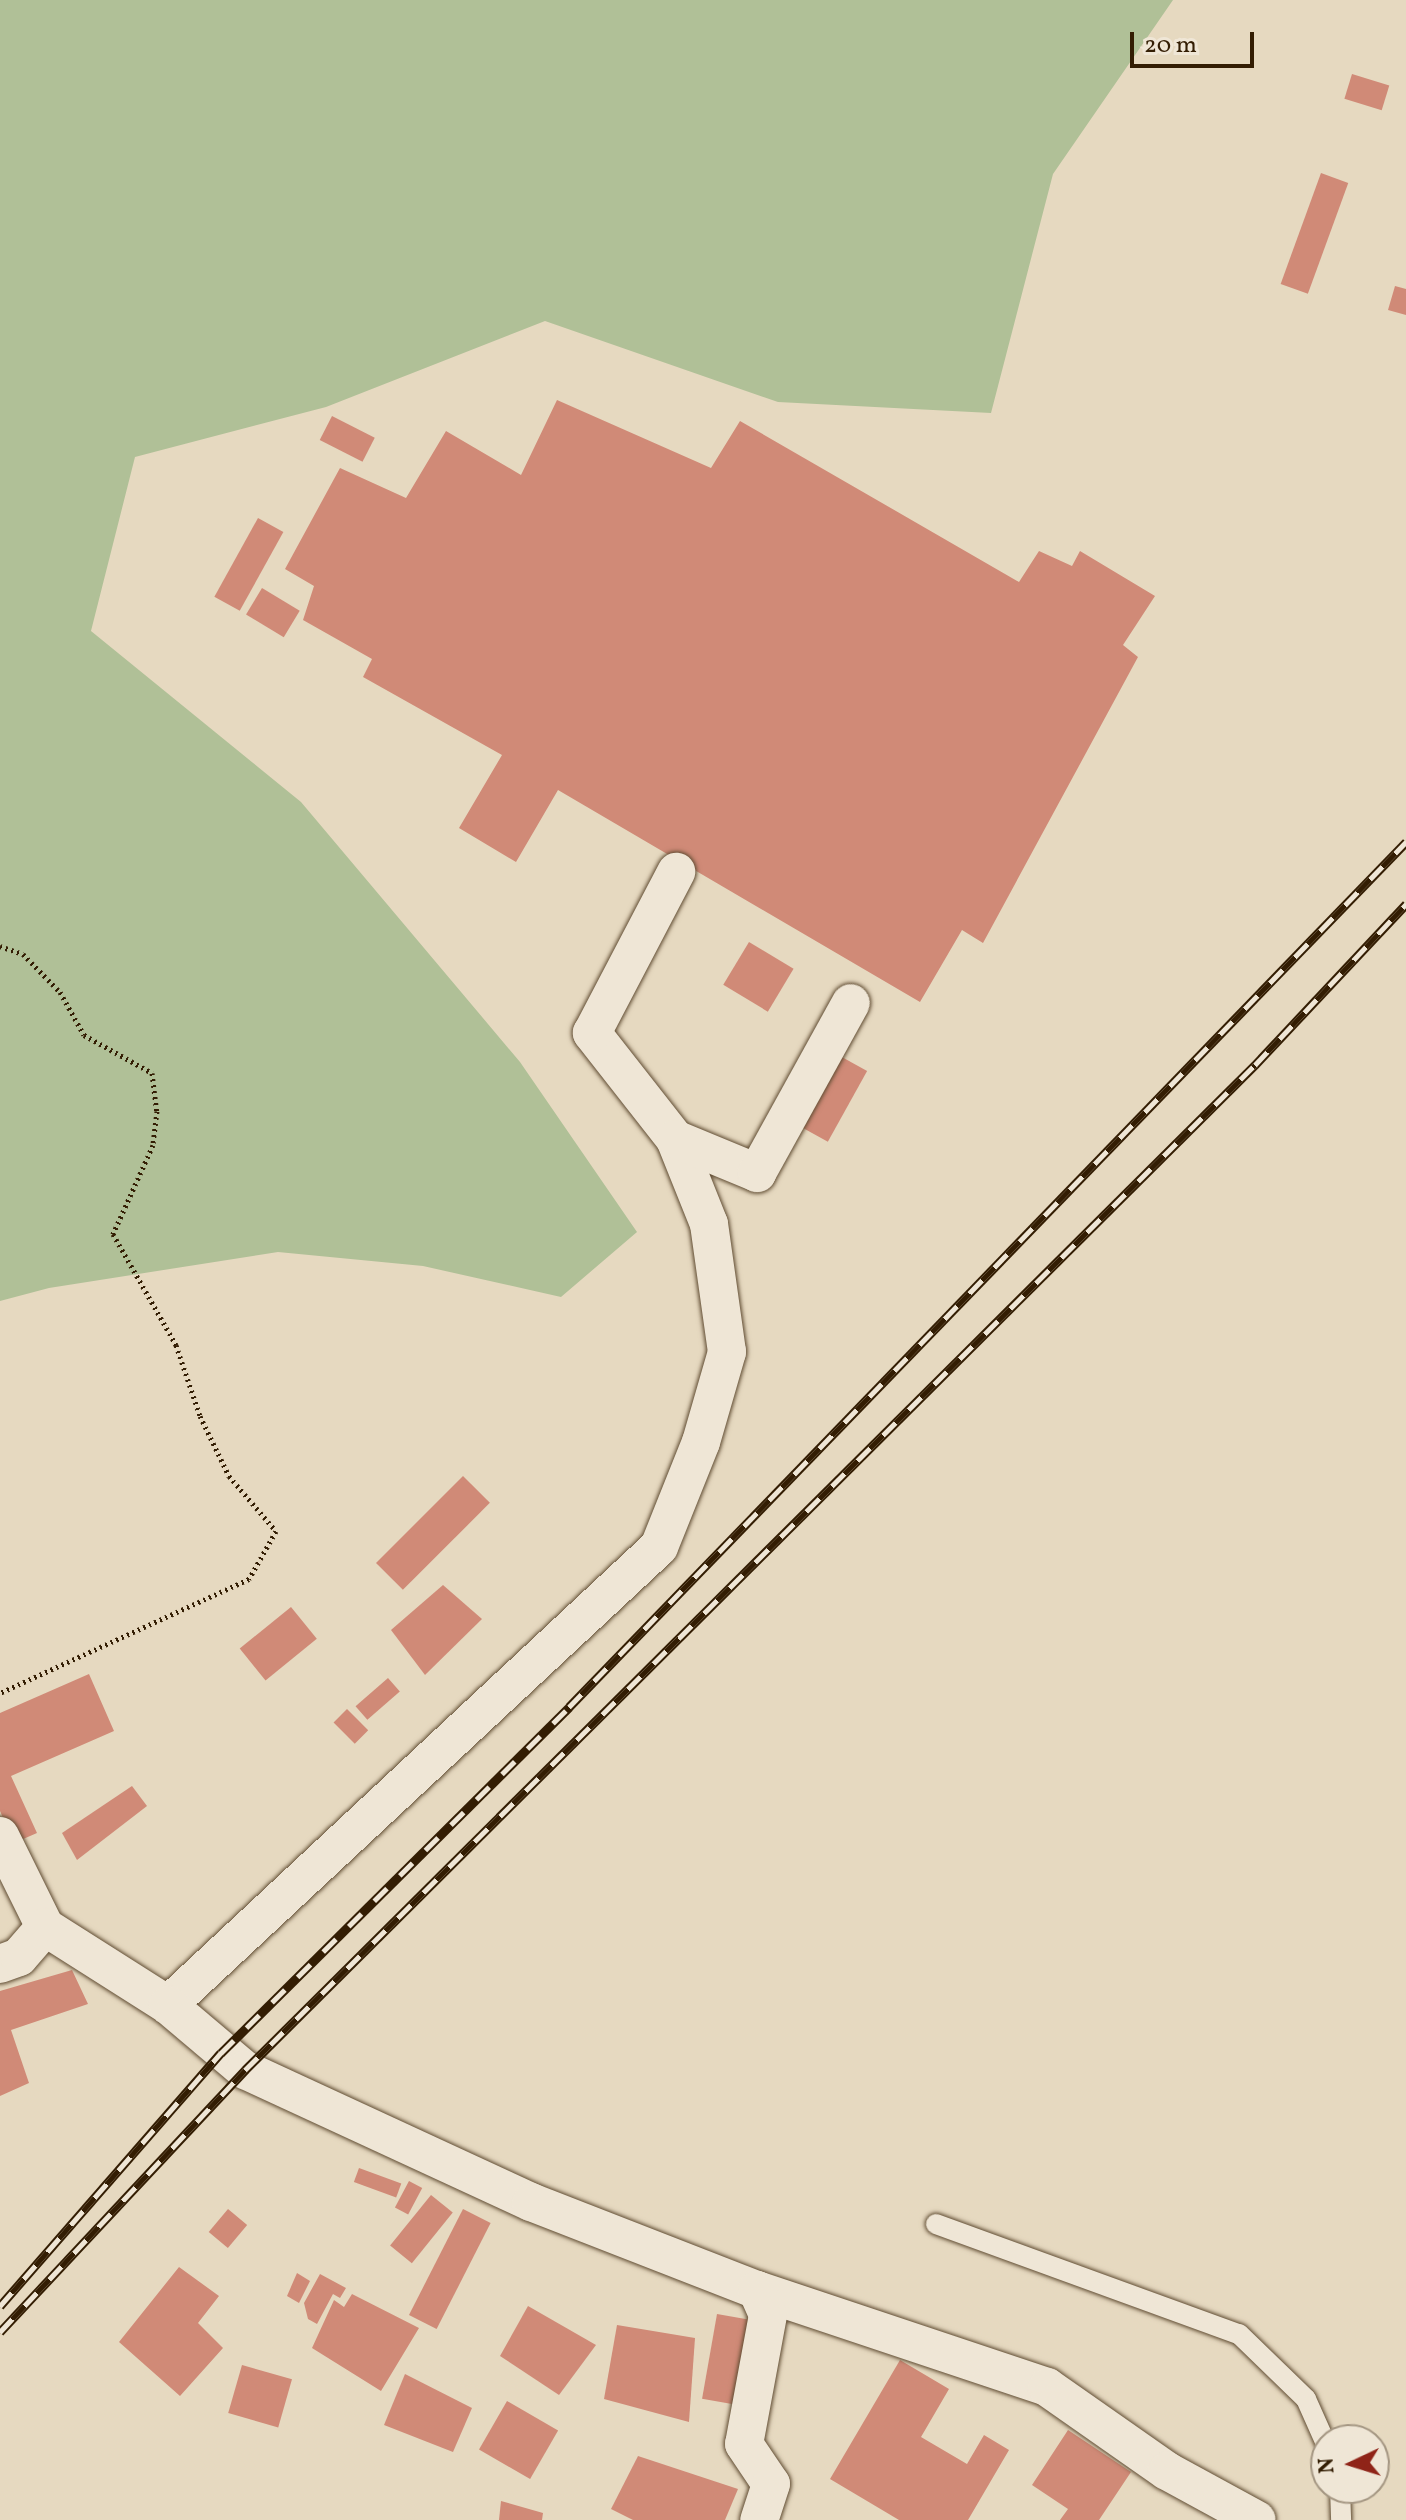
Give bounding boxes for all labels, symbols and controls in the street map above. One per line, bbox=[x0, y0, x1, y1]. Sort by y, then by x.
scale bar bbox=[1134, 16, 1258, 66]
text: 20 m bbox=[1144, 29, 1197, 63]
north arrow bbox=[1310, 2424, 1390, 2504]
text: N bbox=[1312, 2457, 1344, 2475]

